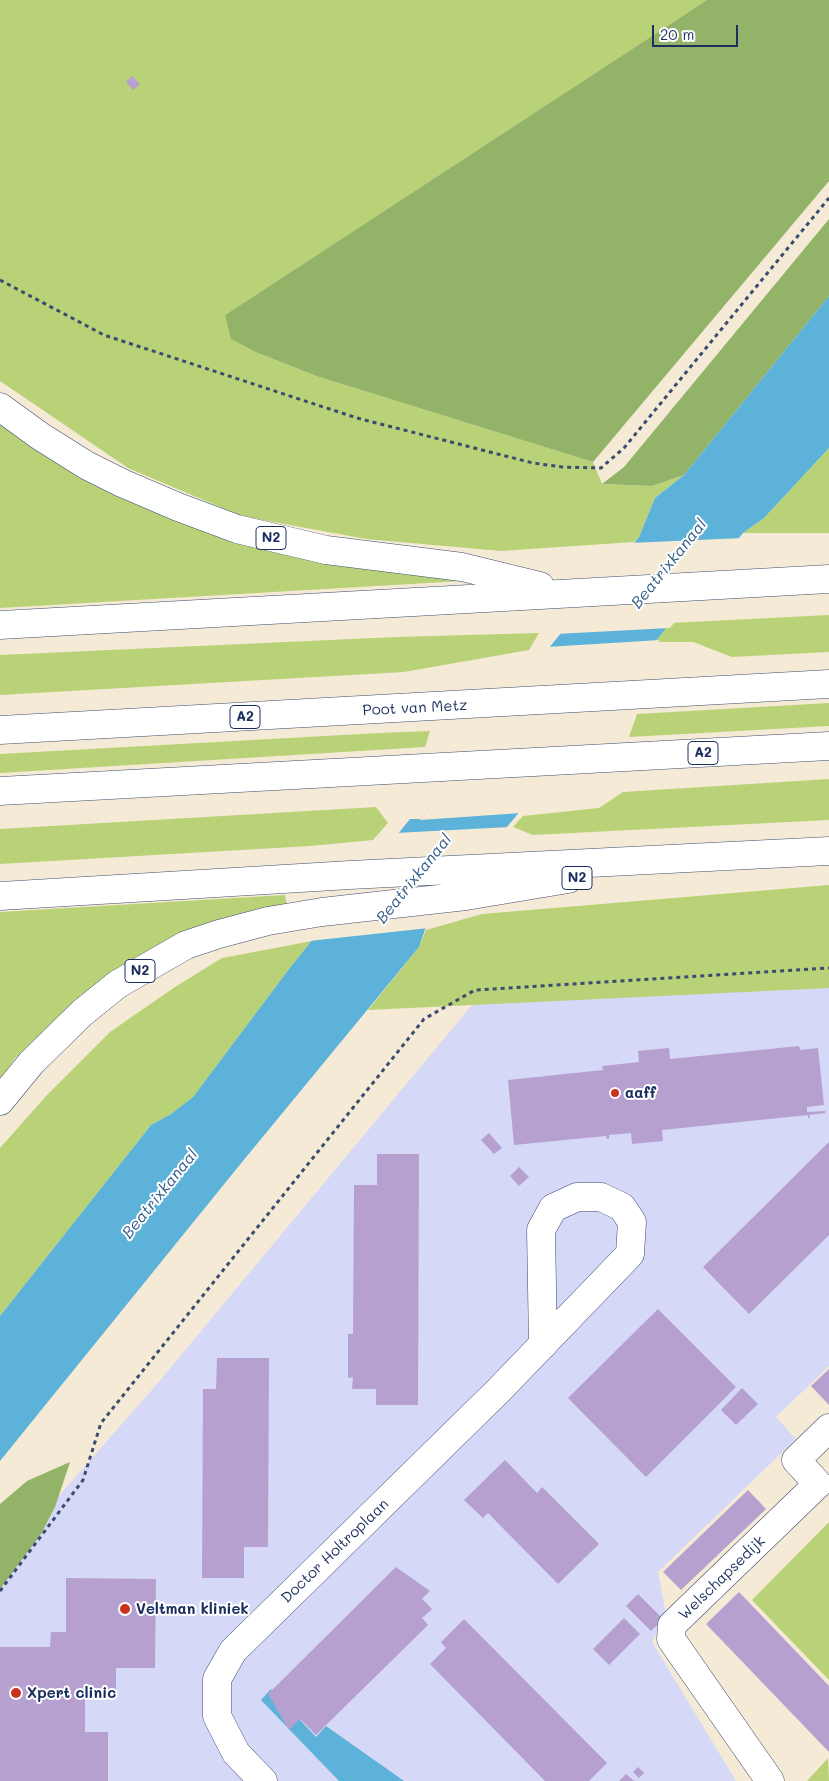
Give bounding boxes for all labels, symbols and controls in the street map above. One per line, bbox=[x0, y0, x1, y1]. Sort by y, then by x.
scale bar bbox=[654, 15, 740, 47]
text: 20 m bbox=[660, 24, 694, 44]
water label: Beatrixkanaal bbox=[627, 516, 711, 612]
road number: N2 bbox=[256, 526, 286, 550]
street label: Poot van Metz bbox=[362, 696, 468, 720]
road number: A2 bbox=[230, 706, 260, 729]
road number: A2 bbox=[688, 741, 718, 764]
water label: Beatrixkanaal bbox=[372, 831, 456, 927]
road number: N2 bbox=[562, 866, 592, 890]
road number: N2 bbox=[125, 959, 155, 982]
place label: aaff bbox=[625, 1084, 656, 1102]
marker: aaff bbox=[609, 1087, 621, 1099]
water label: Beatrixkanaal bbox=[118, 1146, 202, 1242]
street label: Doctor Holtroplaan bbox=[278, 1495, 392, 1607]
street label: Welschapsedijk bbox=[675, 1532, 769, 1624]
place label: Veltman kliniek bbox=[136, 1600, 249, 1618]
marker: Veltman kliniek bbox=[118, 1602, 132, 1616]
place label: Xpert clinic bbox=[27, 1684, 116, 1702]
marker: Xpert clinic bbox=[9, 1686, 23, 1700]

